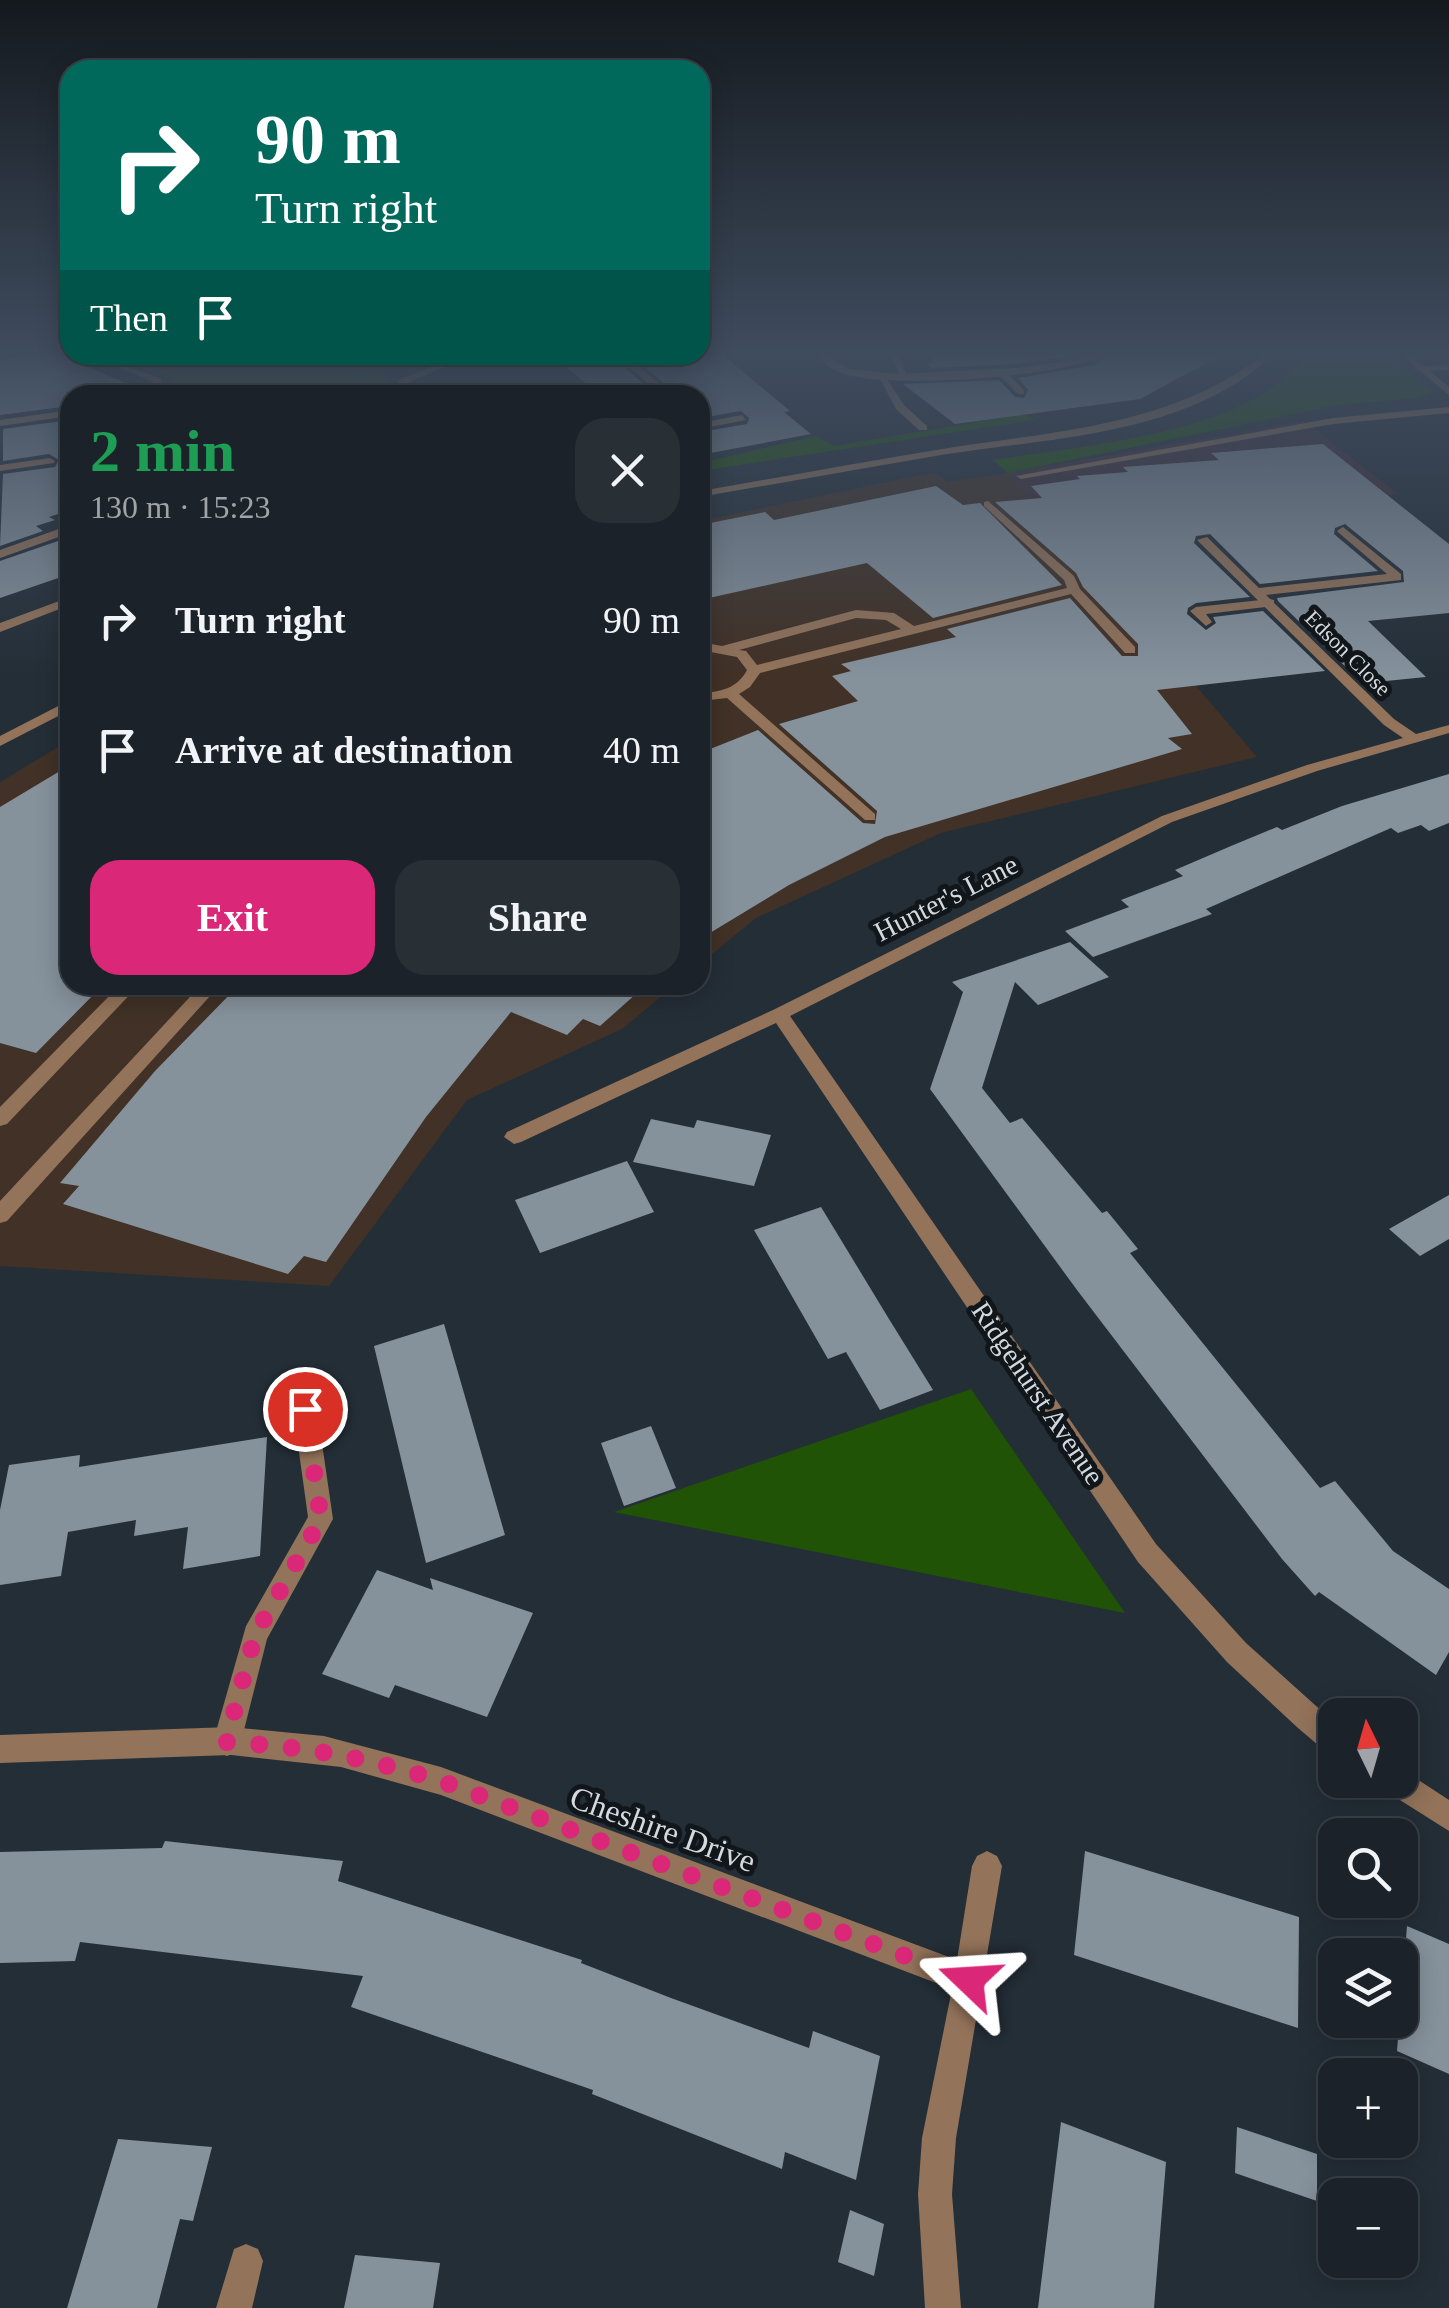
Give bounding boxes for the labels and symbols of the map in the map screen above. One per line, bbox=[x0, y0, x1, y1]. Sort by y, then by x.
street label: Edson Close bbox=[1300, 605, 1396, 701]
street label: Hunter's Lane bbox=[869, 849, 1023, 947]
street label: Ridgehurst Avenue bbox=[965, 1296, 1111, 1490]
pin bbox=[263, 1367, 348, 1452]
north arrow bbox=[1318, 1698, 1418, 1798]
street label: Cheshire Drive bbox=[565, 1779, 761, 1879]
position arrow bbox=[917, 1928, 1021, 2032]

